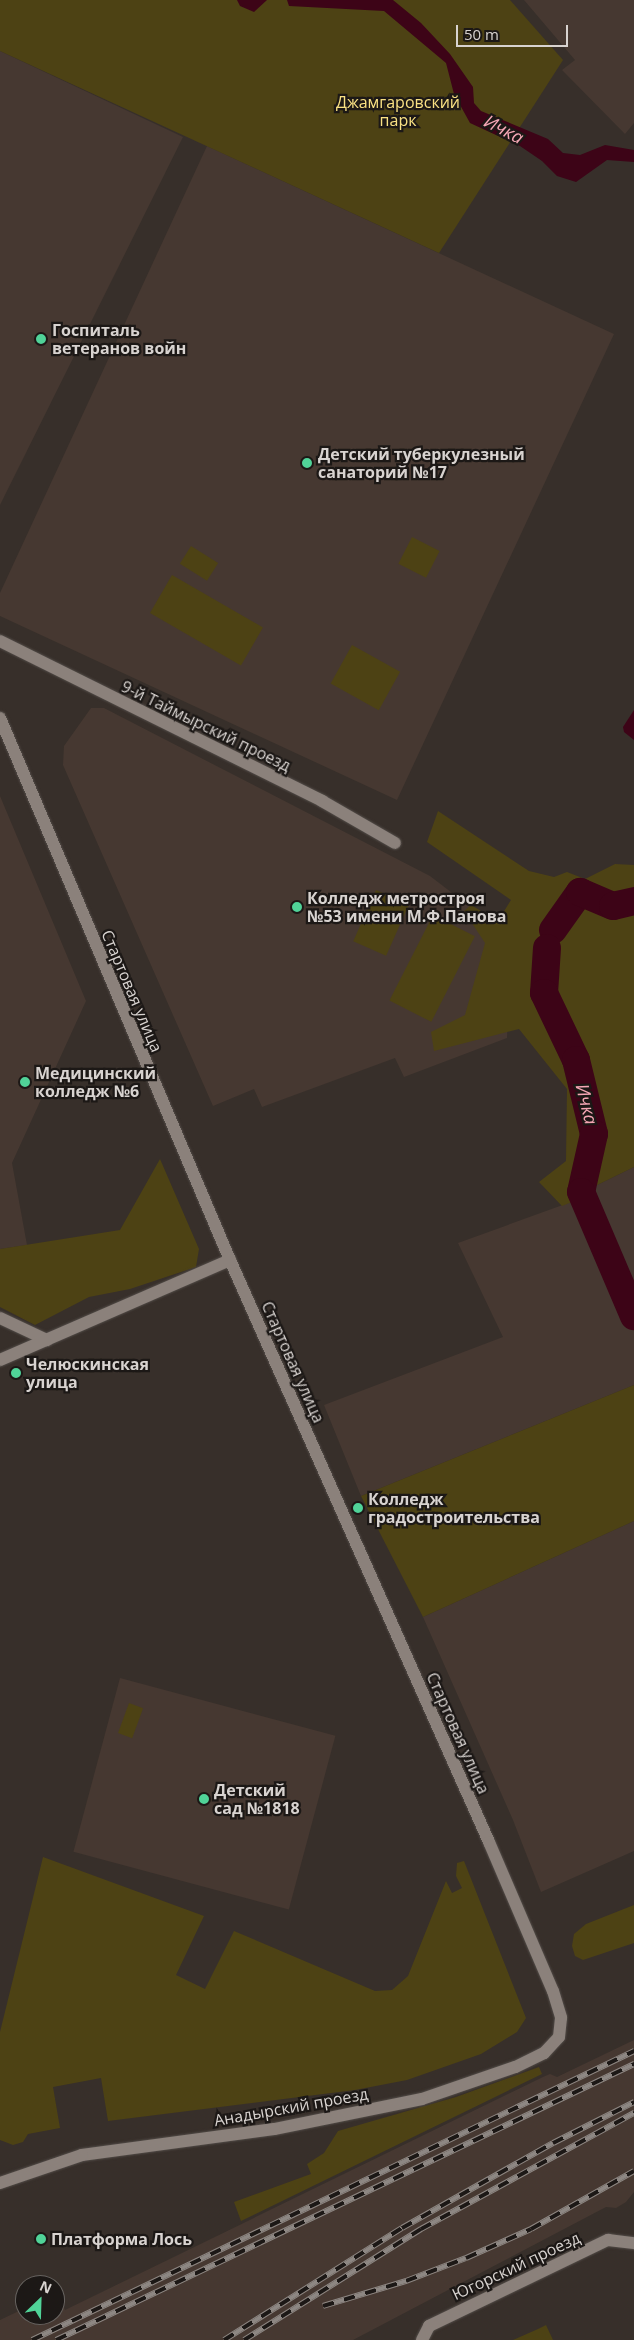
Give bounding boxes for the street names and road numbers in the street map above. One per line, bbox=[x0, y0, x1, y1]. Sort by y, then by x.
street label: 9-й Таймырский проезд bbox=[118, 677, 294, 775]
street label: Стартовая улица bbox=[98, 927, 166, 1055]
street label: Стартовая улица bbox=[258, 1298, 328, 1426]
street label: Стартовая улица bbox=[423, 1669, 493, 1797]
street label: Анадырский проезд bbox=[212, 2084, 370, 2130]
street label: Югорский проезд bbox=[449, 2228, 583, 2304]

